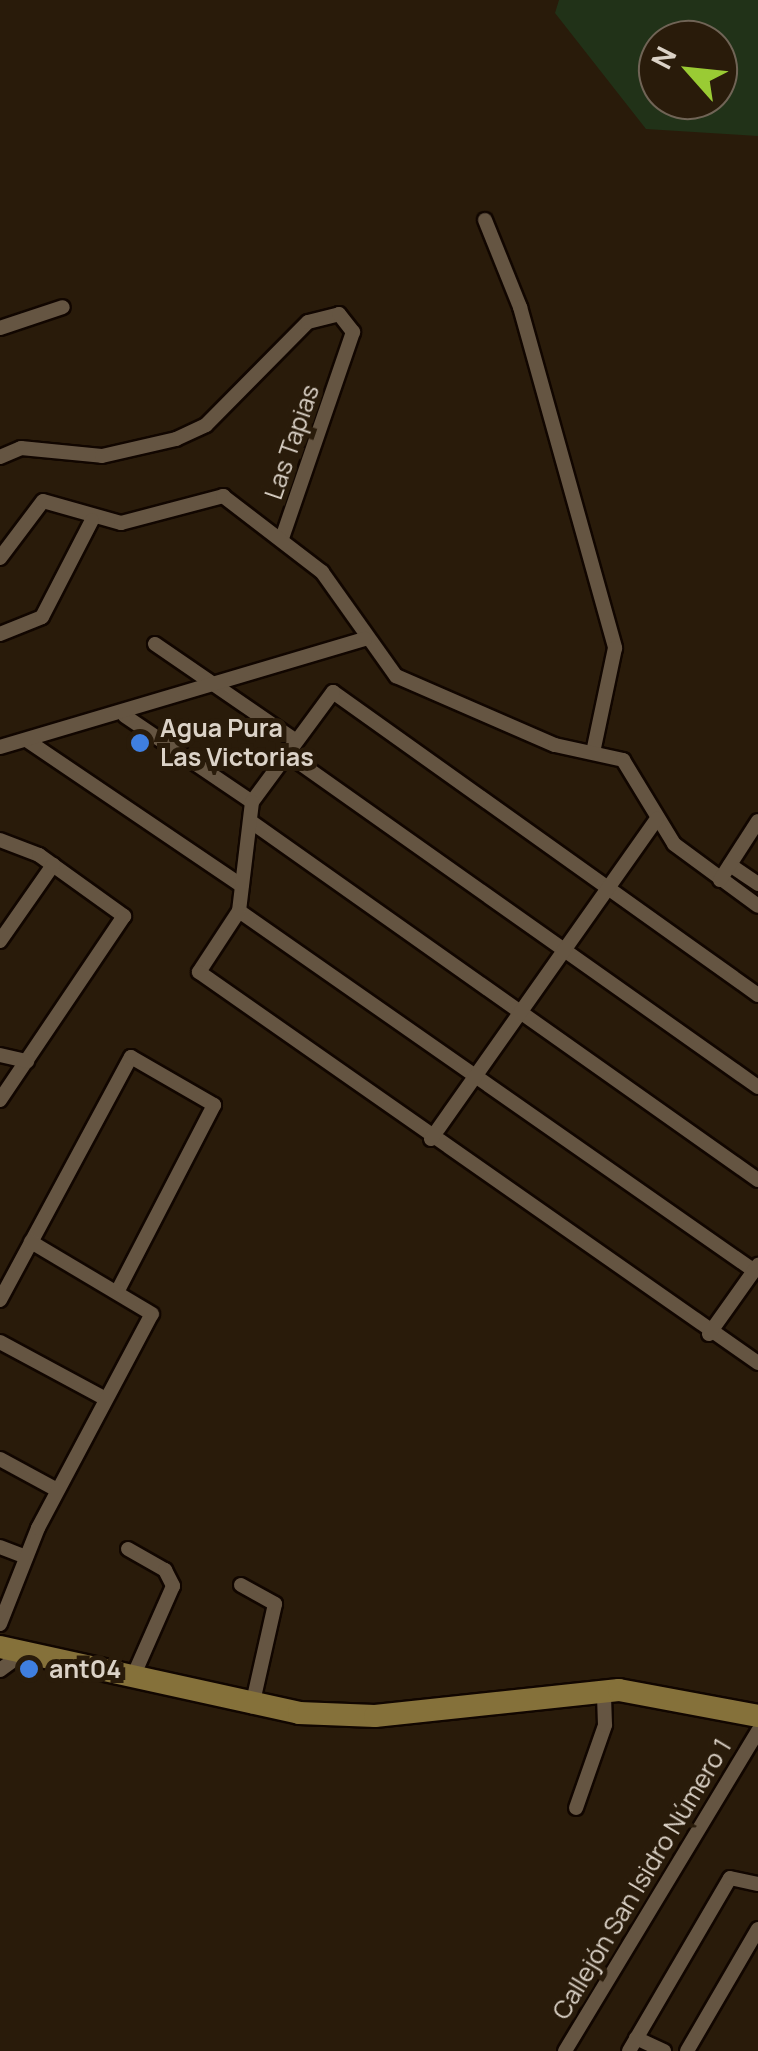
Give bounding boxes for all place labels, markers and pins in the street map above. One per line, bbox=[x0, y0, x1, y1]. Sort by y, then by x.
place label: Agua Pura Las Victorias bbox=[160, 714, 314, 773]
marker: Agua Pura Las Victorias bbox=[129, 732, 151, 754]
place label: ant04 bbox=[49, 1654, 122, 1684]
marker: ant04 bbox=[18, 1658, 40, 1680]

